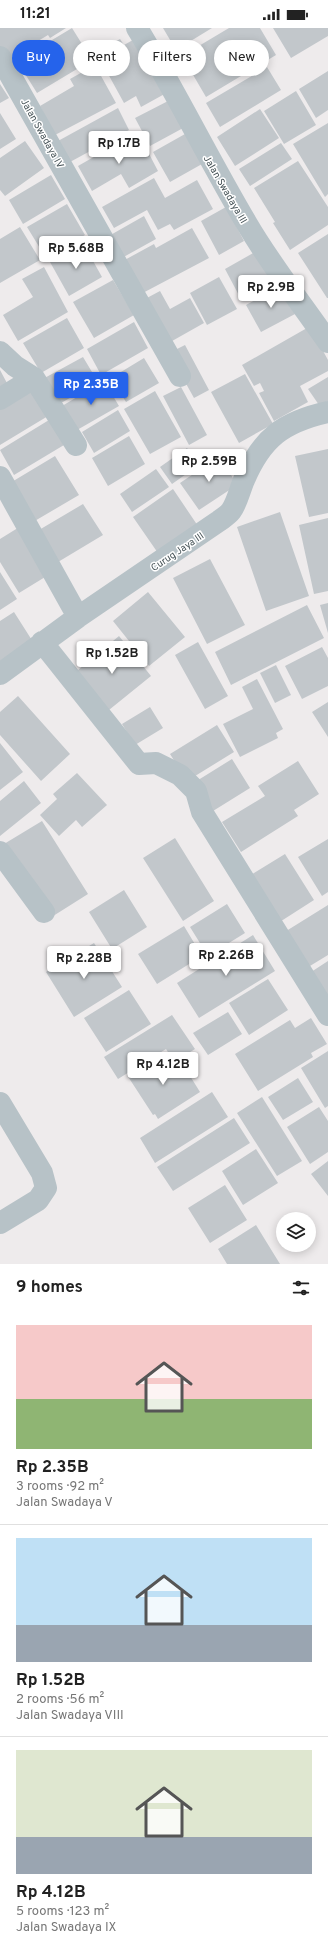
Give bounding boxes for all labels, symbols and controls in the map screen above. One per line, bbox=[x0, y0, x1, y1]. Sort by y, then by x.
text: 11:21 bbox=[20, 5, 51, 24]
chip: Buy bbox=[12, 40, 65, 76]
chip: Rent bbox=[73, 40, 130, 76]
chip: Filters bbox=[138, 40, 206, 76]
chip: New bbox=[214, 40, 269, 76]
street label: Jalan Swadaya IV bbox=[17, 97, 66, 171]
pin: Rp 1.7B bbox=[82, 131, 156, 165]
text: Rp 1.7B bbox=[98, 136, 140, 152]
street label: Jalan Swadaya III bbox=[200, 153, 250, 226]
pin: Rp 5.68B bbox=[35, 236, 117, 270]
text: Rp 5.68B bbox=[48, 241, 104, 257]
pin: Rp 2.9B bbox=[234, 275, 308, 309]
text: Rp 2.9B bbox=[247, 280, 295, 296]
pin: Rp 2.35B bbox=[50, 372, 132, 406]
text: Rp 2.35B bbox=[63, 377, 119, 393]
pin: Rp 2.59B bbox=[168, 449, 250, 483]
text: Rp 2.59B bbox=[181, 454, 237, 470]
street label: Curug Jaya III bbox=[149, 530, 207, 575]
pin: Rp 1.52B bbox=[71, 641, 153, 675]
text: Rp 1.52B bbox=[85, 646, 139, 662]
pin: Rp 2.26B bbox=[185, 943, 267, 977]
pin: Rp 2.28B bbox=[43, 946, 125, 980]
text: Rp 2.26B bbox=[198, 948, 254, 964]
text: Rp 2.28B bbox=[56, 951, 112, 967]
pin: Rp 4.12B bbox=[122, 1052, 204, 1086]
text: Rp 4.12B bbox=[136, 1057, 190, 1073]
map controls bbox=[276, 1212, 316, 1252]
button: layers bbox=[276, 1212, 316, 1252]
text: 9 homes bbox=[16, 1277, 83, 1299]
icon: filters bbox=[290, 1277, 312, 1299]
icon: home bbox=[128, 1351, 200, 1423]
text: Rp 2.35B bbox=[16, 1457, 89, 1479]
text: 3 rooms · 92 m² bbox=[16, 1479, 104, 1495]
text: Jalan Swadaya V bbox=[16, 1495, 113, 1511]
icon: home bbox=[128, 1564, 200, 1636]
text: Rp 1.52B bbox=[16, 1670, 85, 1692]
text: 2 rooms · 56 m² bbox=[16, 1692, 104, 1708]
text: Jalan Swadaya VIII bbox=[16, 1708, 124, 1724]
icon: home bbox=[128, 1776, 200, 1848]
text: Rp 4.12B bbox=[16, 1882, 86, 1904]
text: 5 rooms · 123 m² bbox=[16, 1904, 109, 1920]
text: Jalan Swadaya IX bbox=[16, 1920, 116, 1936]

